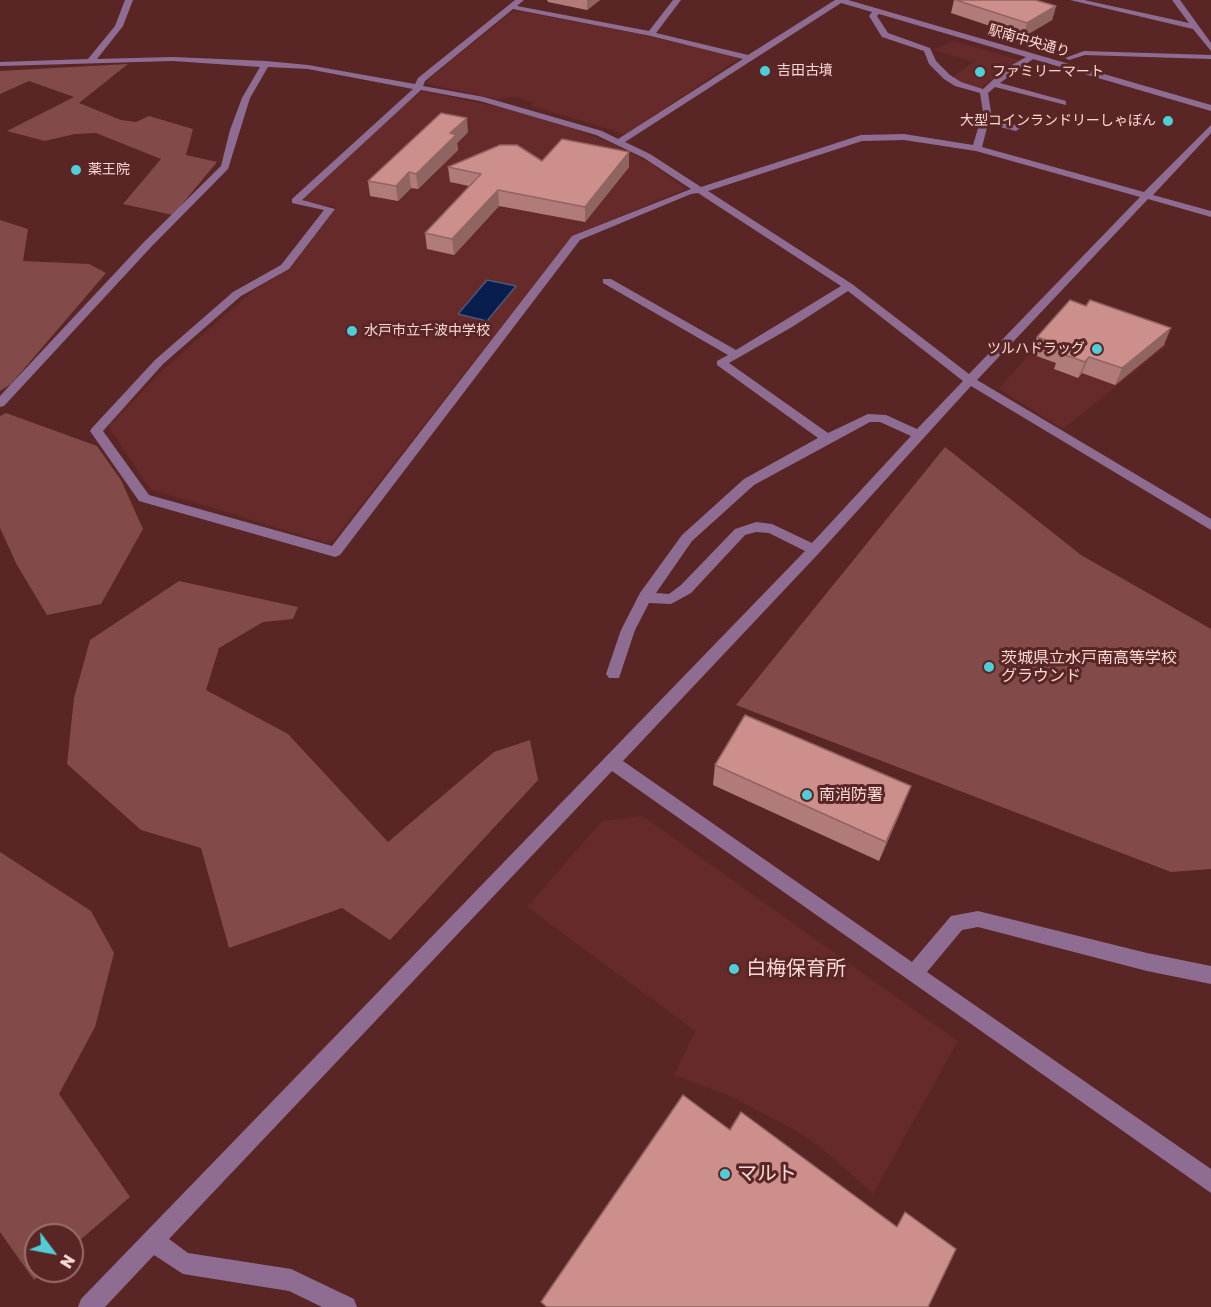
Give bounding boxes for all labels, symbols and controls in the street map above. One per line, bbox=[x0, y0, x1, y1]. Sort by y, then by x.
street label: 駅南中央通り bbox=[986, 21, 1072, 61]
place label: 吉田古墳 bbox=[777, 63, 833, 79]
marker: 吉田古墳 bbox=[758, 64, 772, 78]
place label: ファミリーマート bbox=[992, 64, 1104, 80]
marker: ファミリーマート bbox=[973, 65, 987, 79]
place label: 大型コインランドリーしゃぼん bbox=[960, 113, 1156, 129]
marker: 大型コインランドリーしゃぼん bbox=[1161, 114, 1175, 128]
place label: 薬王院 bbox=[88, 162, 130, 178]
marker: 薬王院 bbox=[69, 163, 83, 177]
place label: 水戸市立千波中学校 bbox=[364, 323, 490, 339]
marker: 水戸市立千波中学校 bbox=[345, 324, 359, 338]
place label: ツルハドラッグ bbox=[987, 341, 1085, 357]
marker: ツルハドラッグ bbox=[1090, 342, 1104, 356]
place label: 茨城県立水戸南高等学校 グラウンド bbox=[1001, 648, 1177, 686]
marker: 茨城県立水戸南高等学校 グラウンド bbox=[982, 660, 996, 674]
place label: 南消防署 bbox=[819, 785, 883, 805]
marker: 南消防署 bbox=[800, 788, 814, 802]
place label: 白梅保育所 bbox=[746, 957, 846, 981]
marker: 白梅保育所 bbox=[727, 962, 741, 976]
place label: マルト bbox=[737, 1162, 797, 1186]
marker: マルト bbox=[718, 1167, 732, 1181]
north arrow bbox=[24, 1223, 84, 1283]
text: N bbox=[56, 1251, 79, 1272]

